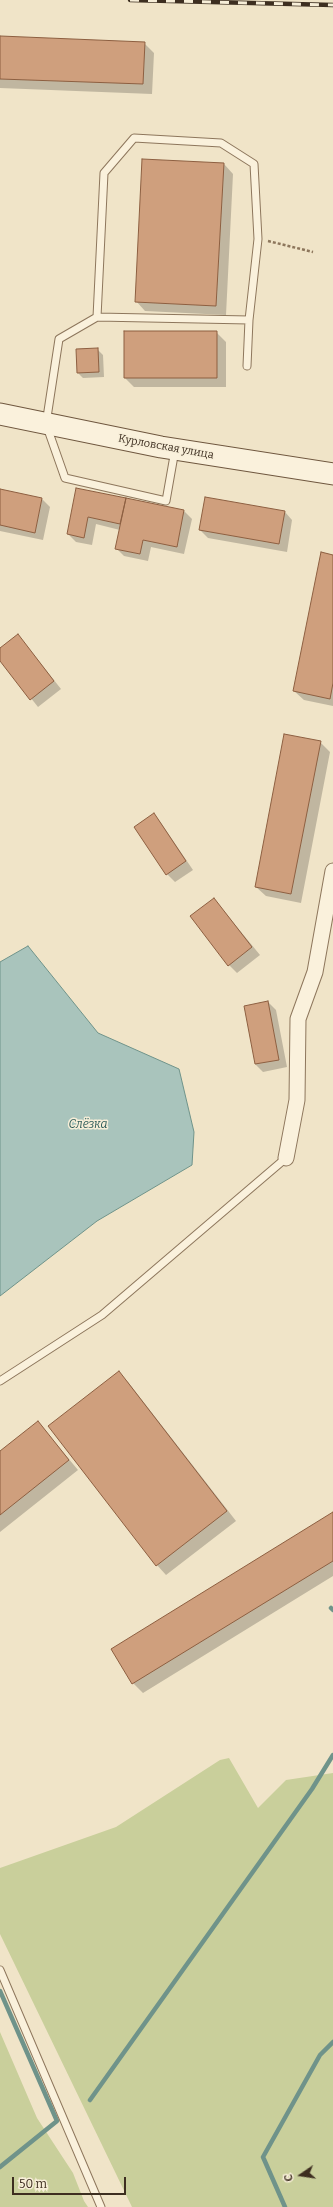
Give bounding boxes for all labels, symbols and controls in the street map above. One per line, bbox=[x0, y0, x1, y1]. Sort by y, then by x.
street label: Курловская улица bbox=[117, 432, 215, 462]
water label: Слёзка bbox=[69, 1118, 107, 1132]
north arrow bbox=[281, 2155, 321, 2195]
scale bar bbox=[14, 2169, 128, 2195]
text: С bbox=[282, 2173, 296, 2183]
text: 50 m bbox=[19, 2177, 47, 2191]

